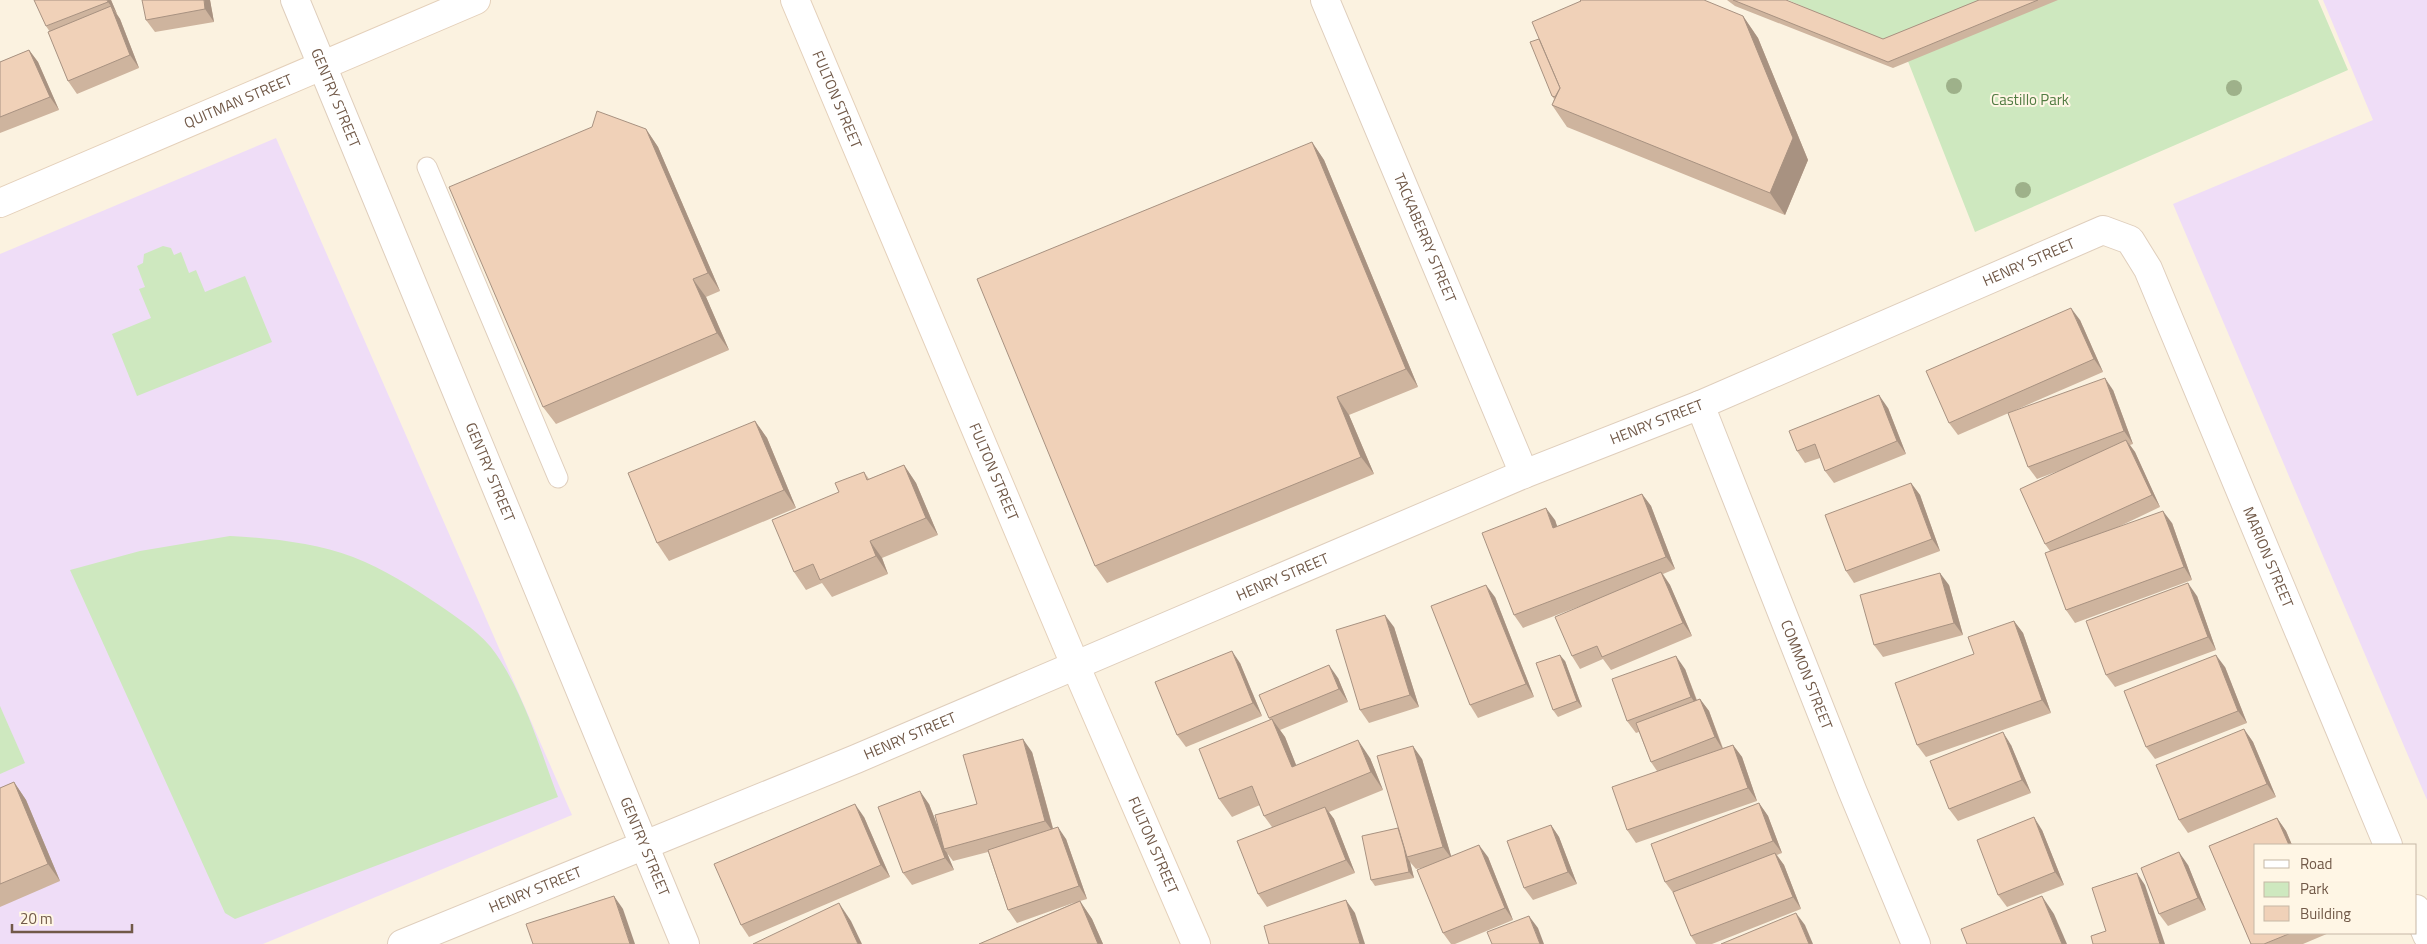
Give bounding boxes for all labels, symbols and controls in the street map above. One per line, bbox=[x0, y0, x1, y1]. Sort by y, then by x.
street label: GENTRY STREET bbox=[305, 45, 367, 151]
street label: FULTON STREET bbox=[807, 47, 868, 152]
street label: QUITMAN STREET bbox=[180, 68, 296, 134]
park label: Castillo Park bbox=[1991, 88, 2069, 111]
street label: TACKABERRY STREET bbox=[1388, 169, 1463, 306]
street label: HENRY STREET bbox=[1979, 232, 2079, 292]
street label: HENRY STREET bbox=[1606, 393, 1707, 450]
street label: GENTRY STREET bbox=[460, 419, 521, 525]
street label: FULTON STREET bbox=[963, 419, 1025, 524]
street label: MARION STREET bbox=[2237, 503, 2300, 611]
street label: HENRY STREET bbox=[1232, 547, 1332, 606]
street label: COMMON STREET bbox=[1775, 616, 1839, 733]
street label: HENRY STREET bbox=[860, 706, 960, 765]
street label: GENTRY STREET bbox=[614, 793, 676, 900]
street label: FULTON STREET bbox=[1122, 793, 1185, 897]
legend bbox=[2254, 844, 2417, 934]
text: Road bbox=[2300, 852, 2332, 875]
street label: HENRY STREET bbox=[485, 860, 585, 918]
text: Park bbox=[2300, 877, 2329, 900]
scale bar bbox=[12, 902, 132, 934]
text: Building bbox=[2300, 902, 2351, 925]
text: 20 m bbox=[20, 907, 53, 930]

